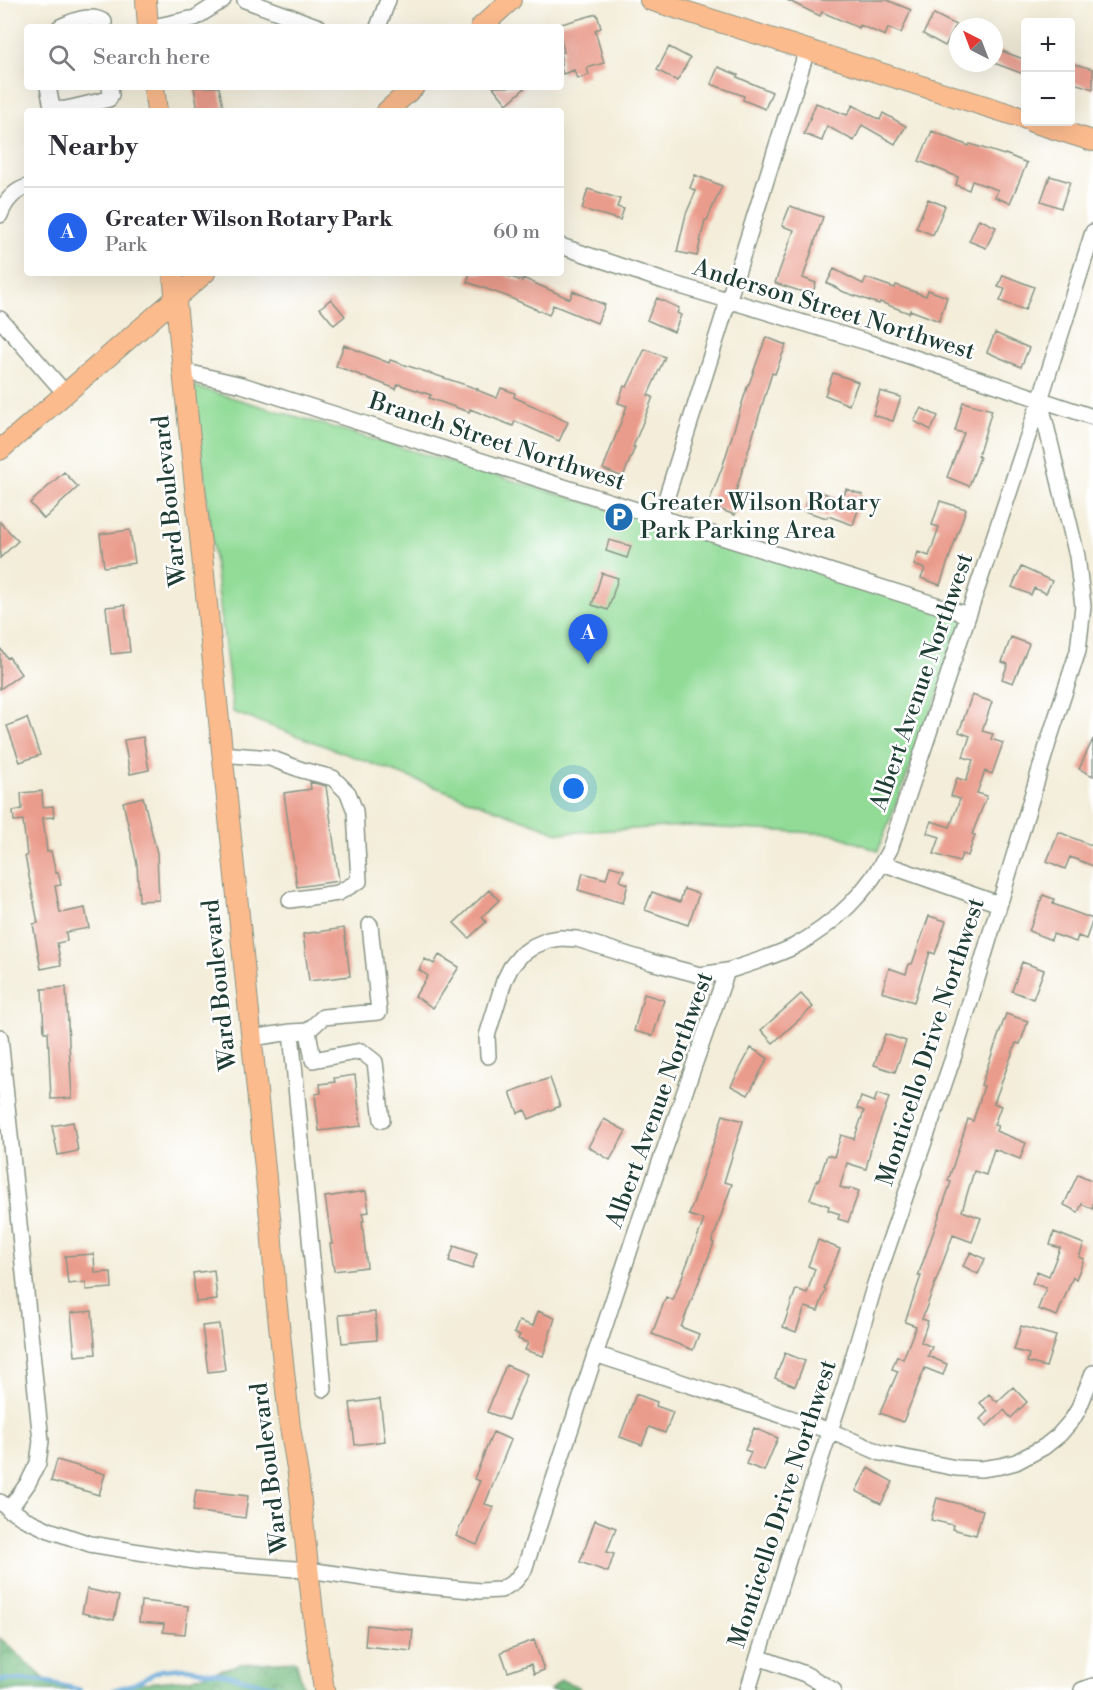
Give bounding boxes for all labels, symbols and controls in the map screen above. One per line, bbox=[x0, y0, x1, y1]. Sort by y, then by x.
north arrow bbox=[949, 18, 1003, 72]
map controls bbox=[1021, 18, 1075, 126]
button: + bbox=[1021, 18, 1075, 72]
search box bbox=[24, 24, 564, 90]
icon: search bbox=[45, 41, 78, 74]
text: Search here bbox=[93, 44, 210, 71]
button: − bbox=[1021, 72, 1075, 126]
text: Nearby bbox=[48, 131, 138, 163]
text: Greater Wilson Rotary Park bbox=[105, 206, 393, 233]
text: A bbox=[60, 220, 75, 245]
text: 60 m bbox=[493, 220, 540, 245]
text: Park bbox=[105, 233, 147, 258]
street label: Anderson Street Northwest bbox=[689, 253, 979, 367]
street label: Branch Street Northwest bbox=[364, 386, 629, 498]
street label: Ward Boulevard bbox=[146, 413, 194, 589]
place label: Greater Wilson Rotary Park Parking Area bbox=[640, 488, 881, 546]
parking icon: Greater Wilson Rotary Park Parking Area bbox=[603, 501, 635, 533]
street label: Albert Avenue Northwest bbox=[863, 549, 980, 816]
pin: A bbox=[568, 614, 608, 664]
your location bbox=[559, 774, 588, 803]
street label: Monticello Drive Northwest bbox=[870, 894, 992, 1190]
street label: Ward Boulevard bbox=[196, 897, 244, 1073]
street label: Albert Avenue Northwest bbox=[599, 967, 721, 1233]
street label: Monticello Drive Northwest bbox=[722, 1356, 844, 1652]
street label: Ward Boulevard bbox=[245, 1380, 295, 1556]

